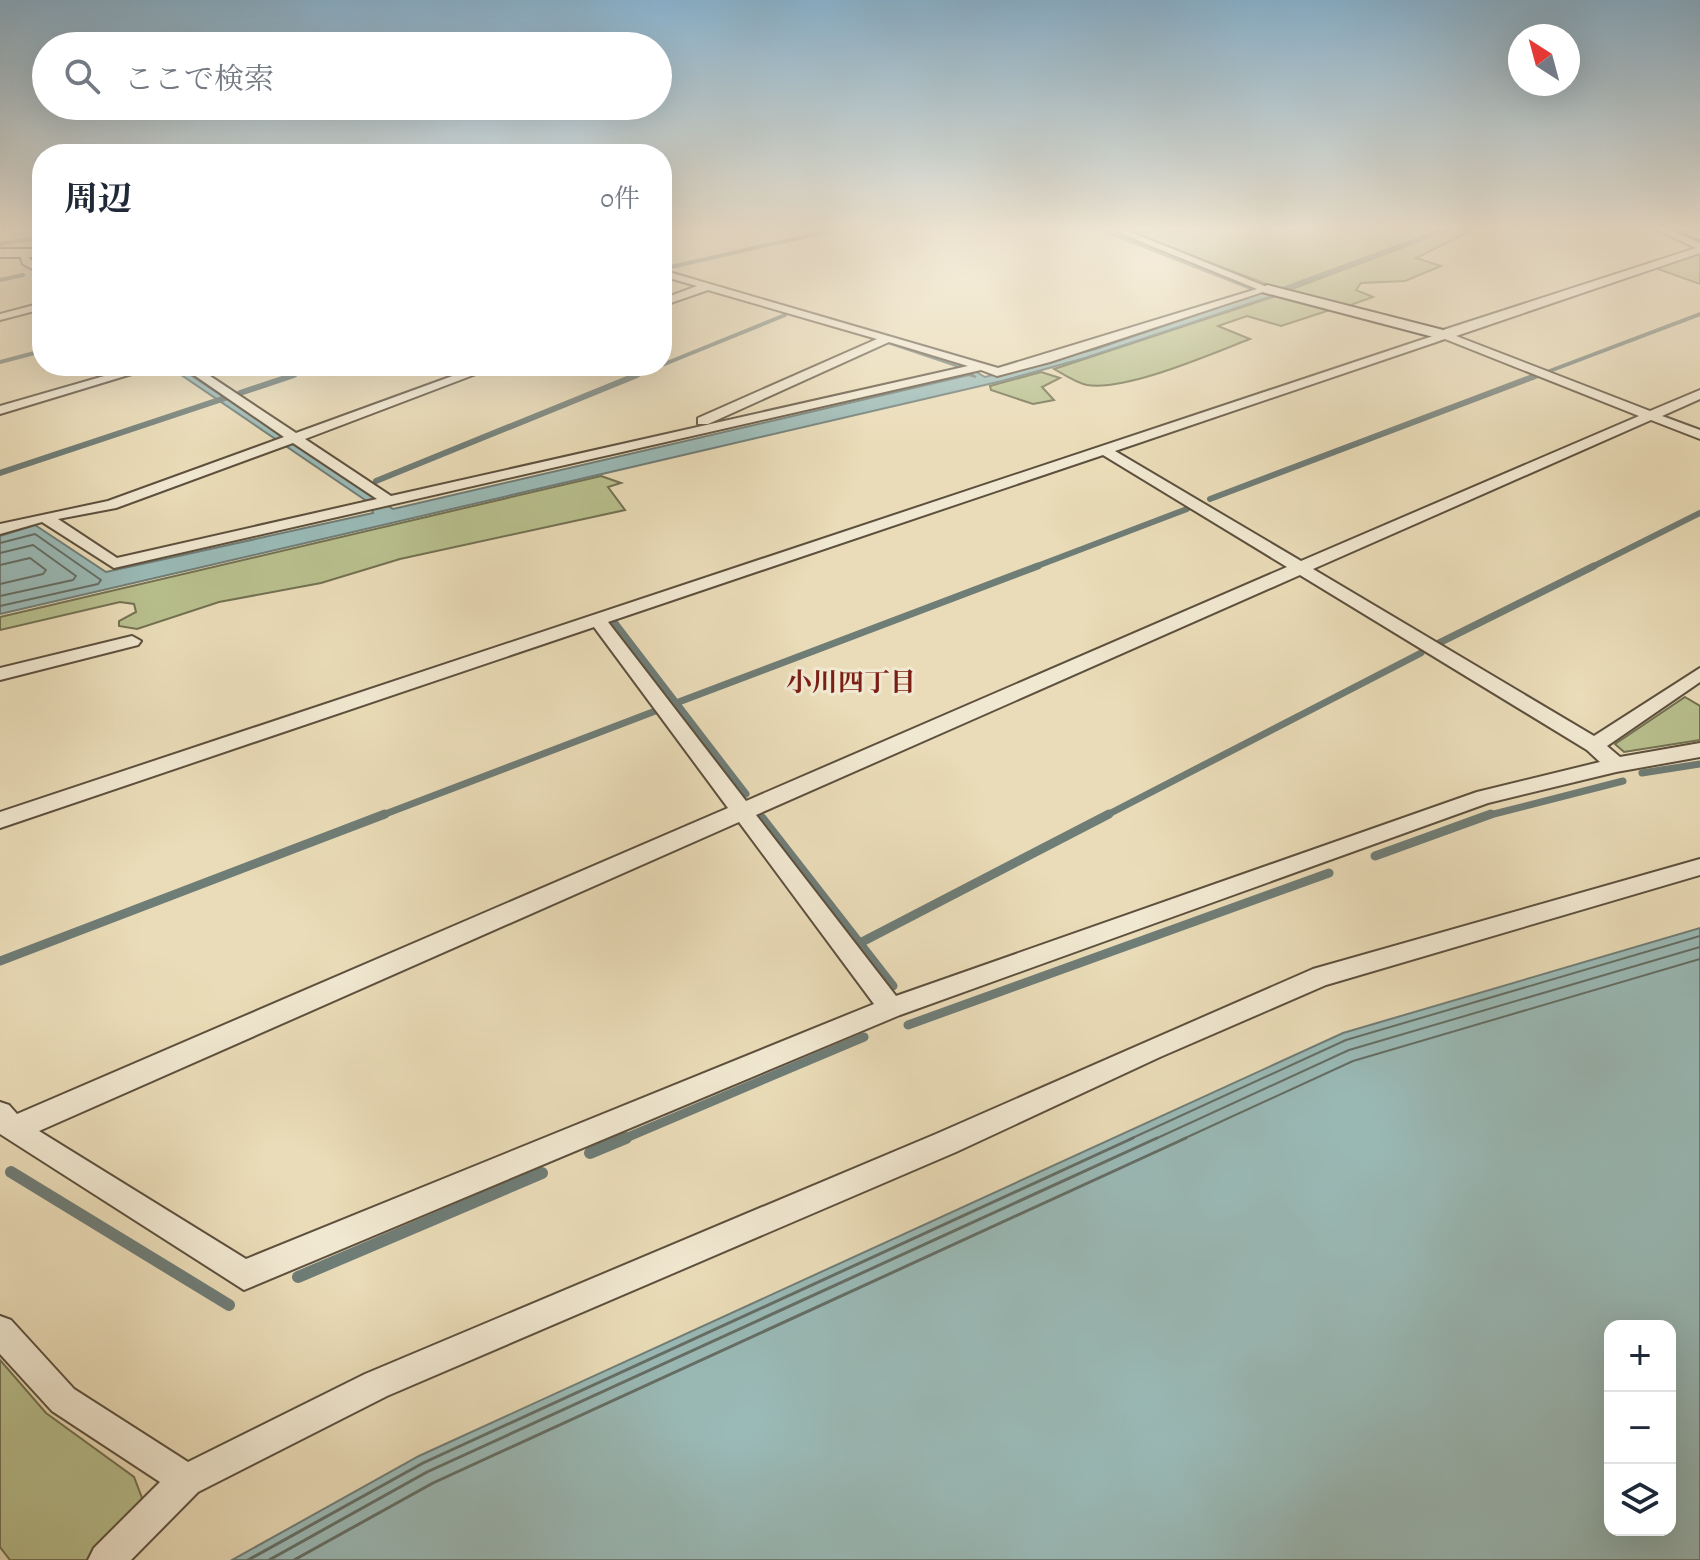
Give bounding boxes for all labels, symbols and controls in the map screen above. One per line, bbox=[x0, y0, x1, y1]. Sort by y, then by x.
north arrow bbox=[1508, 24, 1580, 96]
search box bbox=[32, 32, 672, 120]
icon: search bbox=[60, 54, 104, 98]
text: ここで検索 bbox=[124, 59, 274, 99]
text: 周辺 bbox=[64, 175, 132, 222]
text: 0件 bbox=[600, 181, 640, 216]
district label: 小川四丁目 bbox=[786, 665, 916, 700]
map controls bbox=[1604, 1320, 1676, 1536]
button: + bbox=[1604, 1320, 1676, 1392]
button: − bbox=[1604, 1392, 1676, 1464]
button: layers bbox=[1604, 1464, 1676, 1536]

